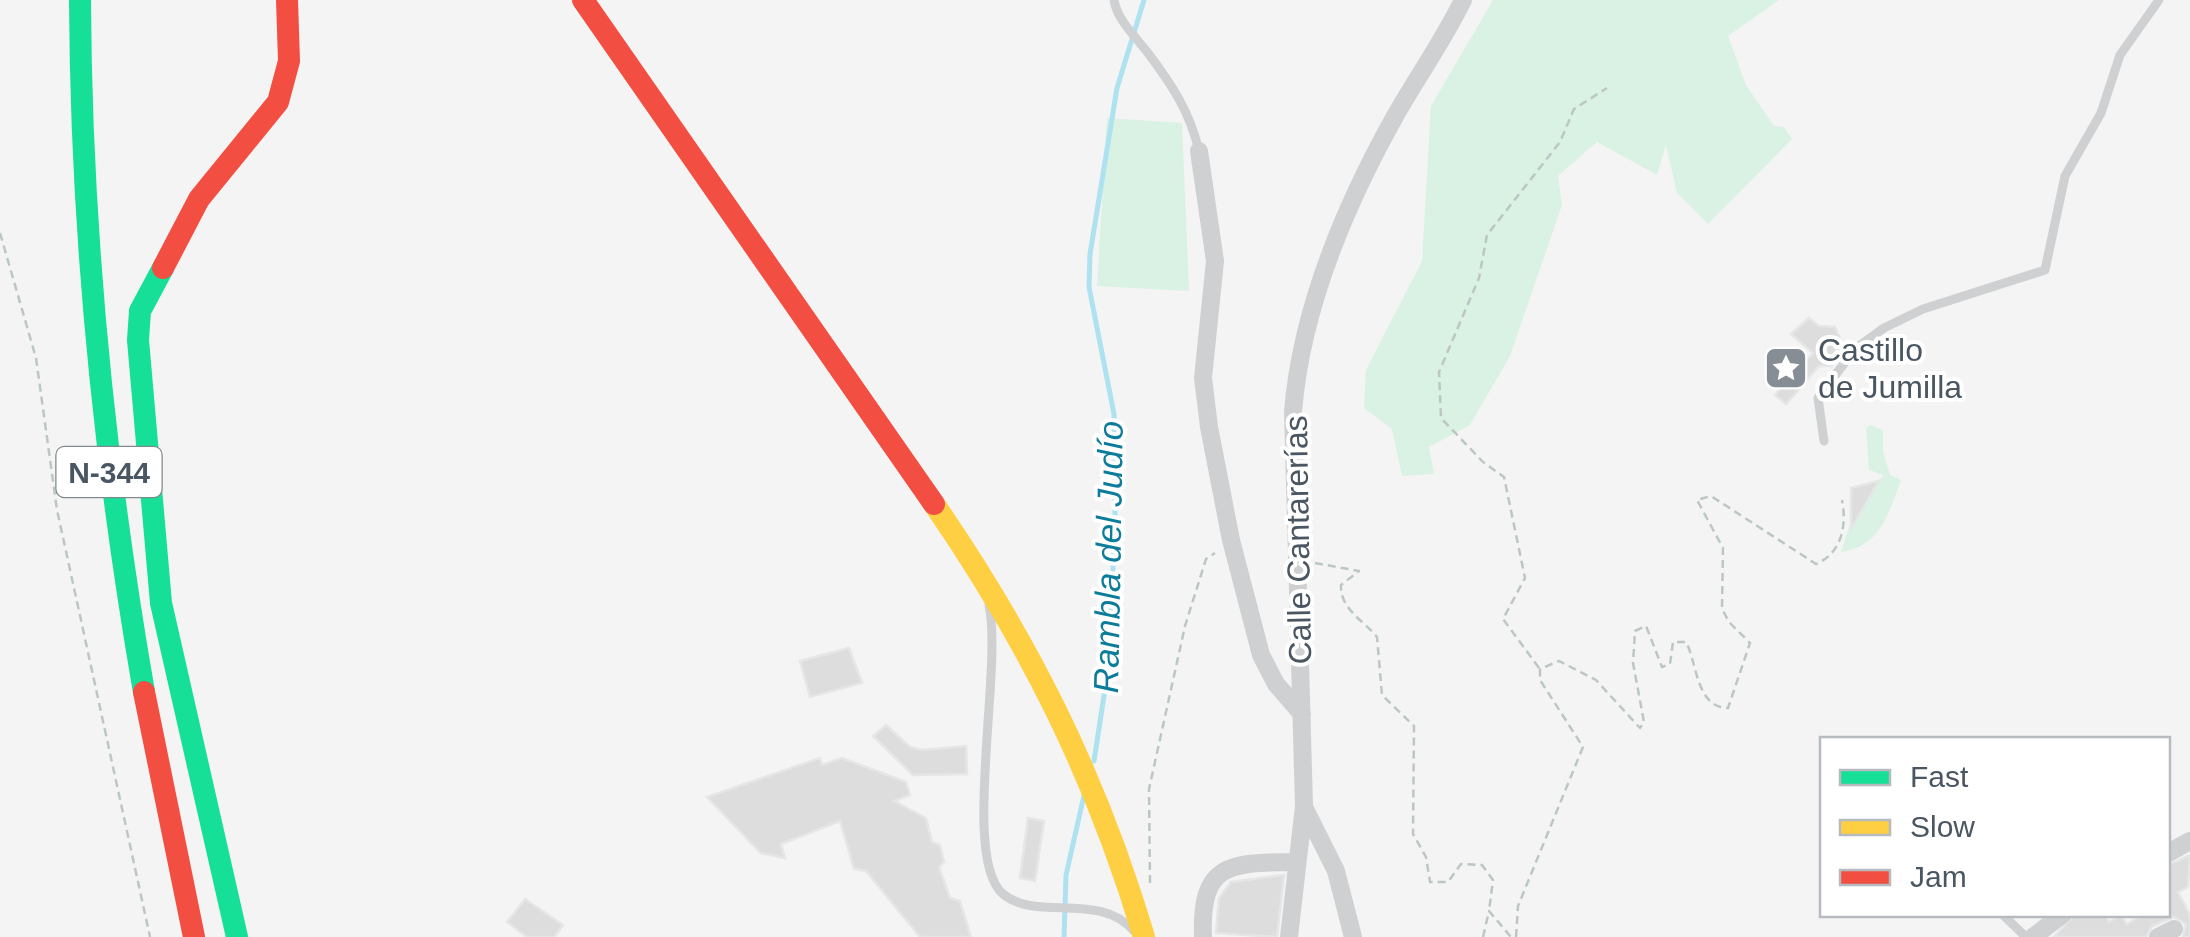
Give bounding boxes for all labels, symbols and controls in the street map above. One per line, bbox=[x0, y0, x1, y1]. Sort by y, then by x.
place label: Castillo de Jumilla bbox=[1818, 332, 1962, 405]
place icon: Castillo de Jumilla bbox=[1763, 345, 1809, 391]
street label: Calle Cantarerías bbox=[1278, 415, 1318, 665]
water label: Rambla del Judío bbox=[1086, 420, 1130, 694]
road number: N-344 bbox=[56, 447, 162, 497]
legend bbox=[1820, 737, 2170, 917]
text: Fast bbox=[1910, 760, 1969, 793]
text: Slow bbox=[1910, 810, 1975, 843]
text: Jam bbox=[1910, 860, 1967, 893]

